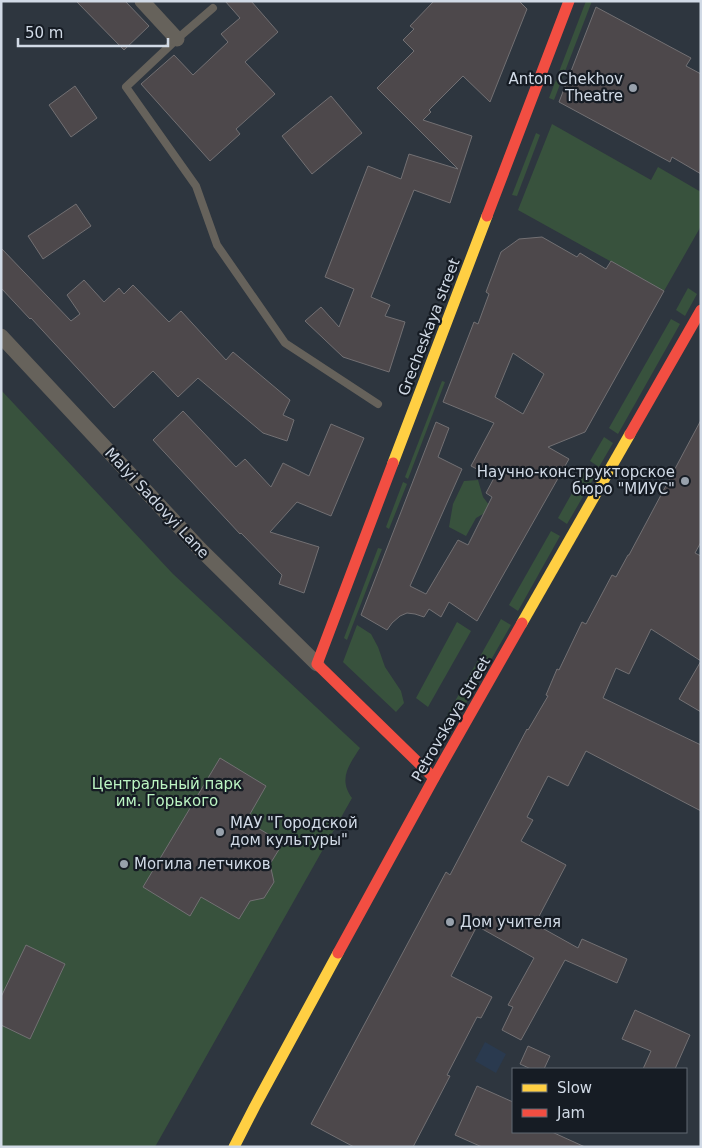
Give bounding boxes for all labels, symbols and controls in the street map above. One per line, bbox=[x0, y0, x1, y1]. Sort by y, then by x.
scale bar bbox=[18, 15, 168, 47]
text: 50 m bbox=[25, 24, 63, 42]
place label: Anton Chekhov Theatre bbox=[508, 70, 623, 105]
marker: Anton Chekhov Theatre bbox=[627, 82, 639, 94]
street label: Grecheskaya street bbox=[394, 256, 464, 398]
street label: Malyi Sadovyi Lane bbox=[101, 444, 213, 562]
place label: Научно-конструкторское бюро "МИУС" bbox=[477, 463, 675, 498]
marker: Научно-конструкторское бюро "МИУС" bbox=[679, 475, 691, 487]
street label: Petrovskaya Street bbox=[408, 653, 494, 785]
park label: Центральный парк им. Горького bbox=[92, 775, 242, 810]
place label: МАУ "Городской дом культуры" bbox=[230, 814, 358, 849]
marker: МАУ "Городской дом культуры" bbox=[214, 826, 226, 838]
place label: Могила летчиков bbox=[134, 855, 271, 873]
marker: Могила летчиков bbox=[118, 858, 130, 870]
place label: Дом учителя bbox=[460, 913, 561, 931]
marker: Дом учителя bbox=[444, 916, 456, 928]
legend bbox=[512, 1068, 687, 1133]
text: Slow bbox=[557, 1079, 592, 1097]
text: Jam bbox=[556, 1104, 585, 1122]

